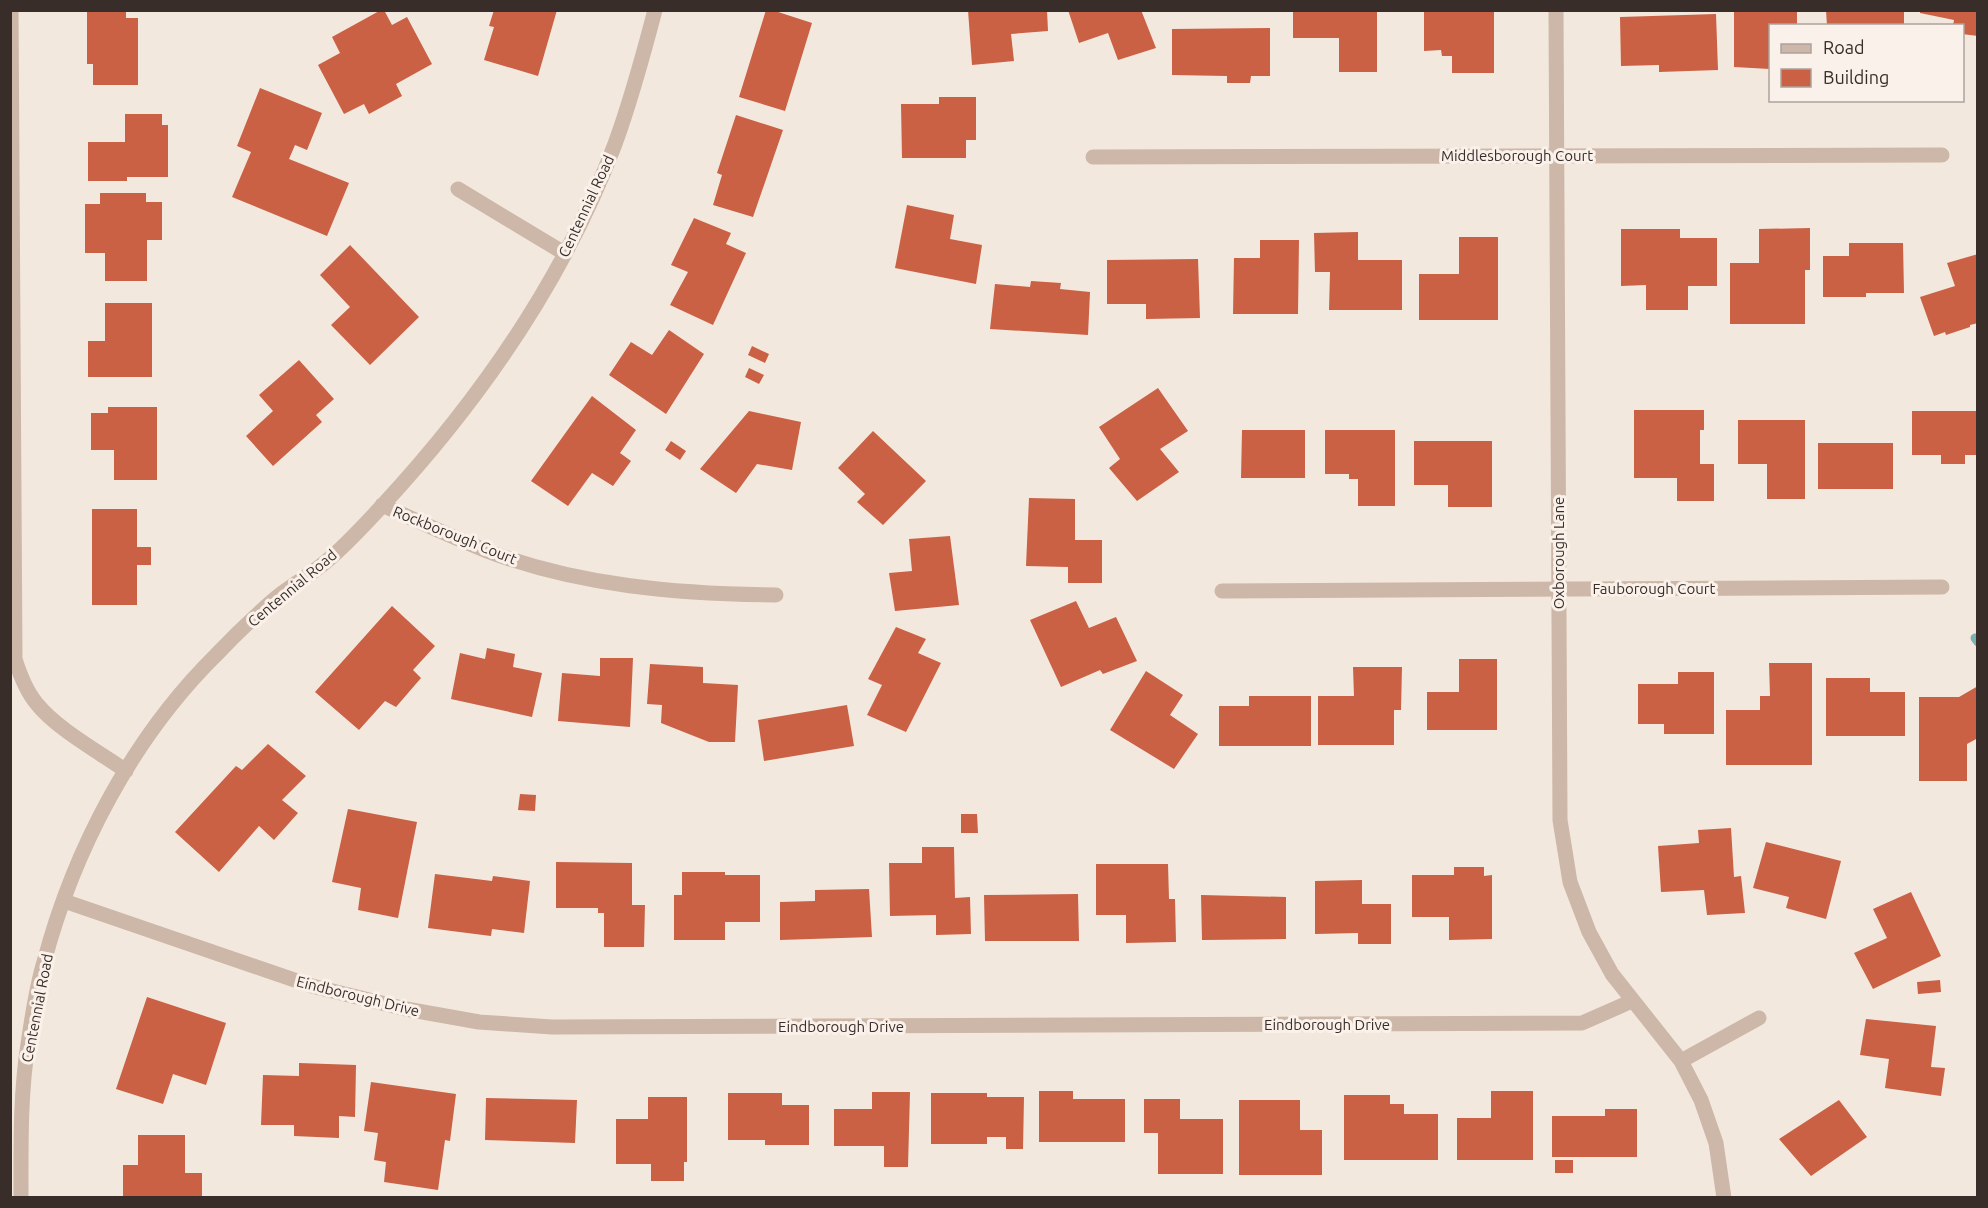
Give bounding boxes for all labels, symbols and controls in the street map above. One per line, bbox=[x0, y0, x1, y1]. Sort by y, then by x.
legend bbox=[1769, 24, 1964, 102]
text: Road bbox=[1823, 37, 1865, 57]
text: Building bbox=[1823, 67, 1889, 87]
street label: Middlesborough Court bbox=[1441, 147, 1593, 164]
street label: Centennial Road bbox=[555, 152, 617, 260]
street label: Oxborough Lane bbox=[1550, 497, 1567, 609]
street label: Rockborough Court bbox=[391, 502, 519, 568]
street label: Centennial Road bbox=[244, 546, 340, 630]
street label: Fauborough Court bbox=[1593, 580, 1716, 597]
street label: Centennial Road bbox=[18, 952, 56, 1064]
street label: Eindborough Drive bbox=[295, 973, 421, 1019]
street label: Eindborough Drive bbox=[1264, 1016, 1390, 1033]
street label: Eindborough Drive bbox=[778, 1018, 904, 1035]

